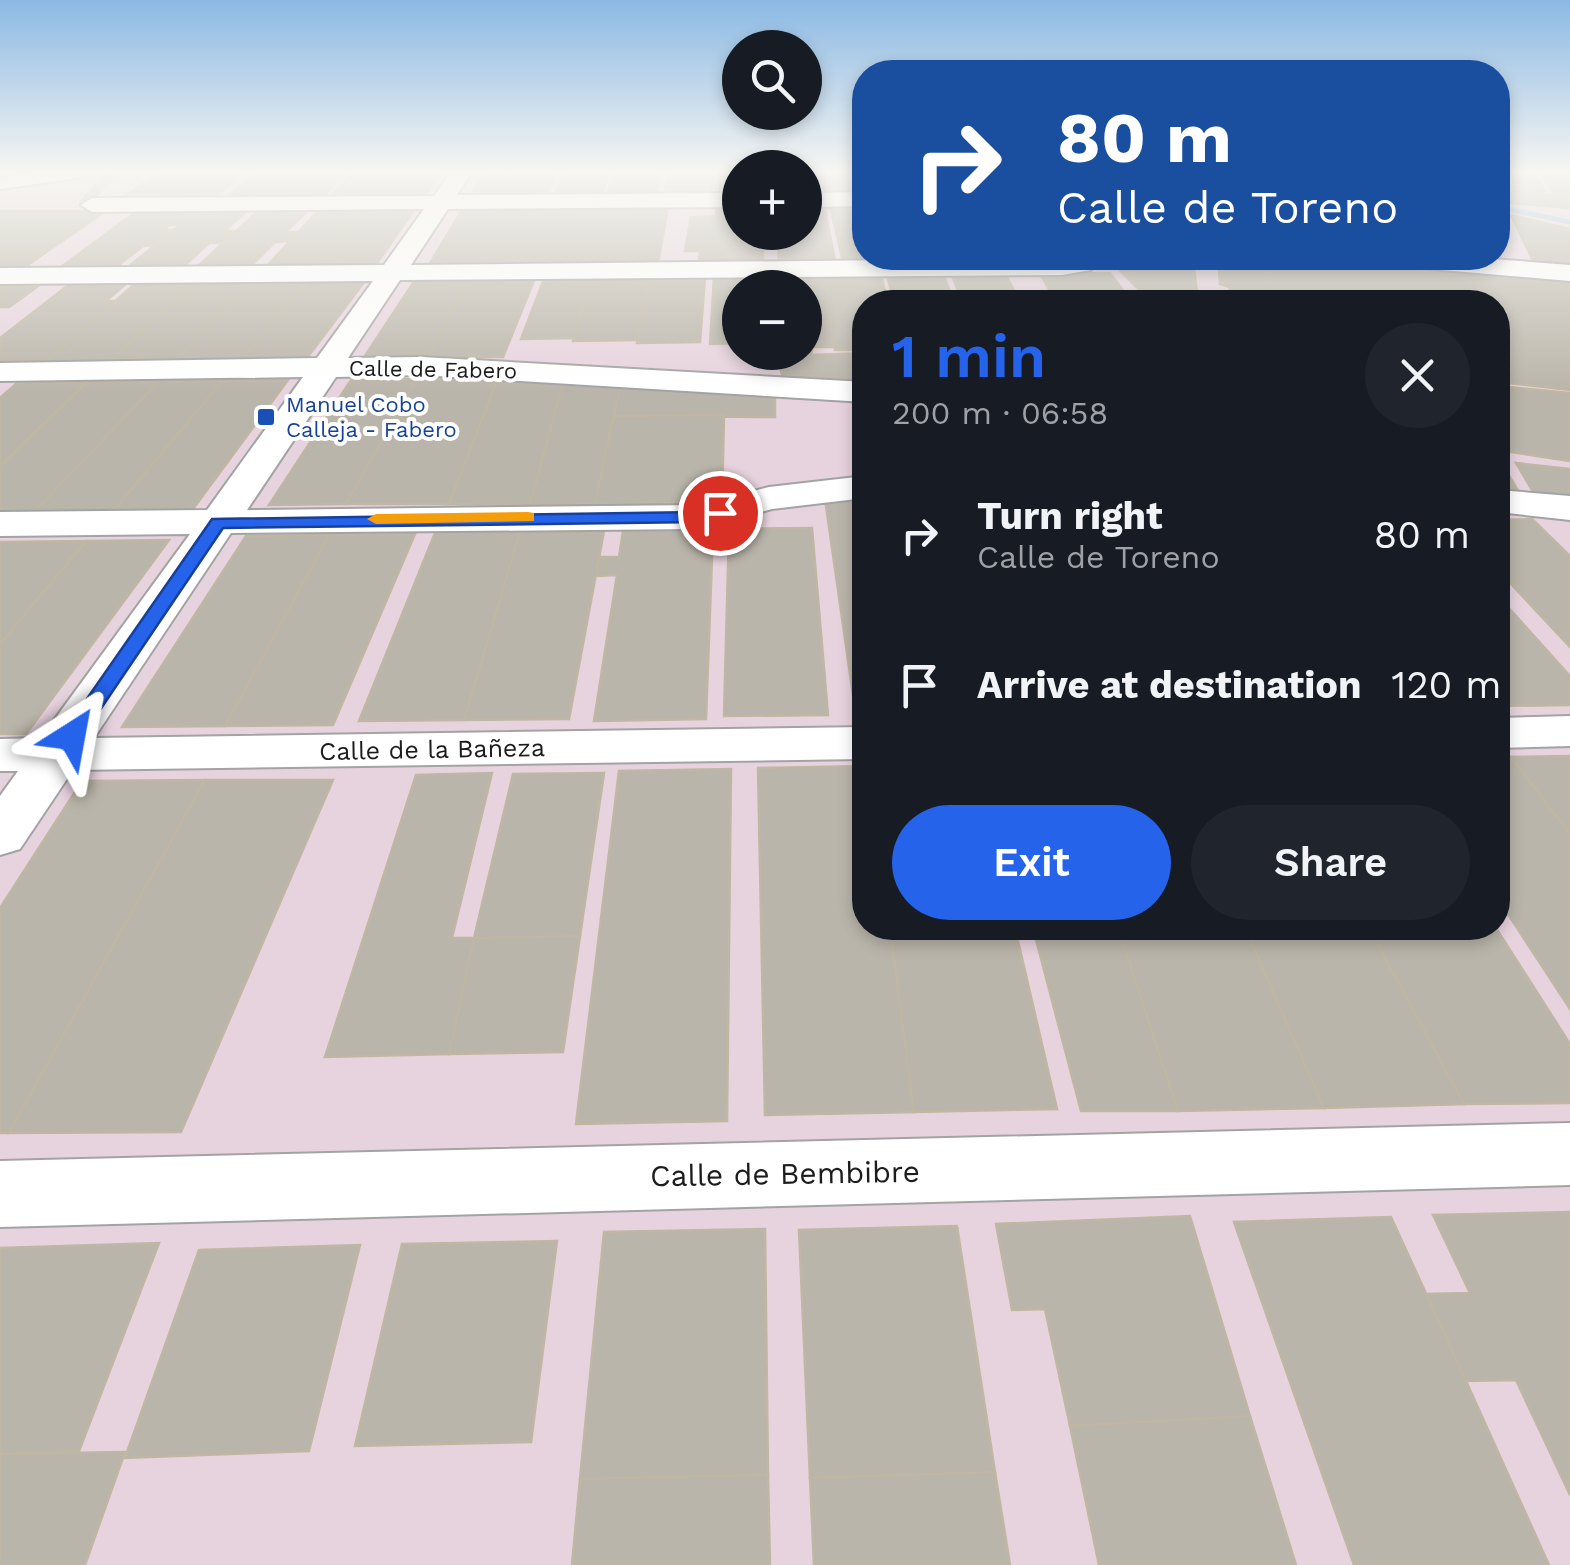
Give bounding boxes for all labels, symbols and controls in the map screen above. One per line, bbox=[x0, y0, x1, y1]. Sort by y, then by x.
map controls bbox=[722, 30, 822, 370]
button: search bbox=[722, 30, 822, 130]
text: 80 m bbox=[1057, 97, 1232, 179]
icon: right bbox=[892, 100, 1022, 230]
button: + bbox=[722, 150, 822, 250]
text: Calle de Toreno bbox=[1057, 181, 1398, 234]
button: − bbox=[722, 270, 822, 370]
text: 1 min bbox=[892, 321, 1046, 392]
button: close bbox=[1365, 323, 1470, 428]
street label: Calle de Fabero bbox=[349, 356, 517, 383]
place label: Manuel Cobo Calleja - Fabero bbox=[286, 392, 457, 442]
text: 200 m · 06:58 bbox=[892, 394, 1108, 432]
marker: Manuel Cobo Calleja - Fabero bbox=[255, 406, 277, 428]
pin bbox=[678, 471, 763, 556]
icon: arrive bbox=[693, 486, 748, 541]
text: Turn right bbox=[977, 494, 1163, 538]
icon: right bbox=[892, 508, 947, 563]
text: 80 m bbox=[1374, 513, 1470, 557]
text: Calle de Toreno bbox=[977, 538, 1220, 576]
icon: arrive bbox=[892, 658, 947, 713]
text: Arrive at destination bbox=[977, 663, 1362, 707]
text: 120 m bbox=[1392, 663, 1501, 707]
position arrow bbox=[20, 684, 124, 788]
street label: Calle de la Bañeza bbox=[319, 733, 545, 766]
button: Exit bbox=[892, 805, 1171, 920]
button: Share bbox=[1191, 805, 1470, 920]
street label: Calle de Bembibre bbox=[650, 1154, 920, 1193]

